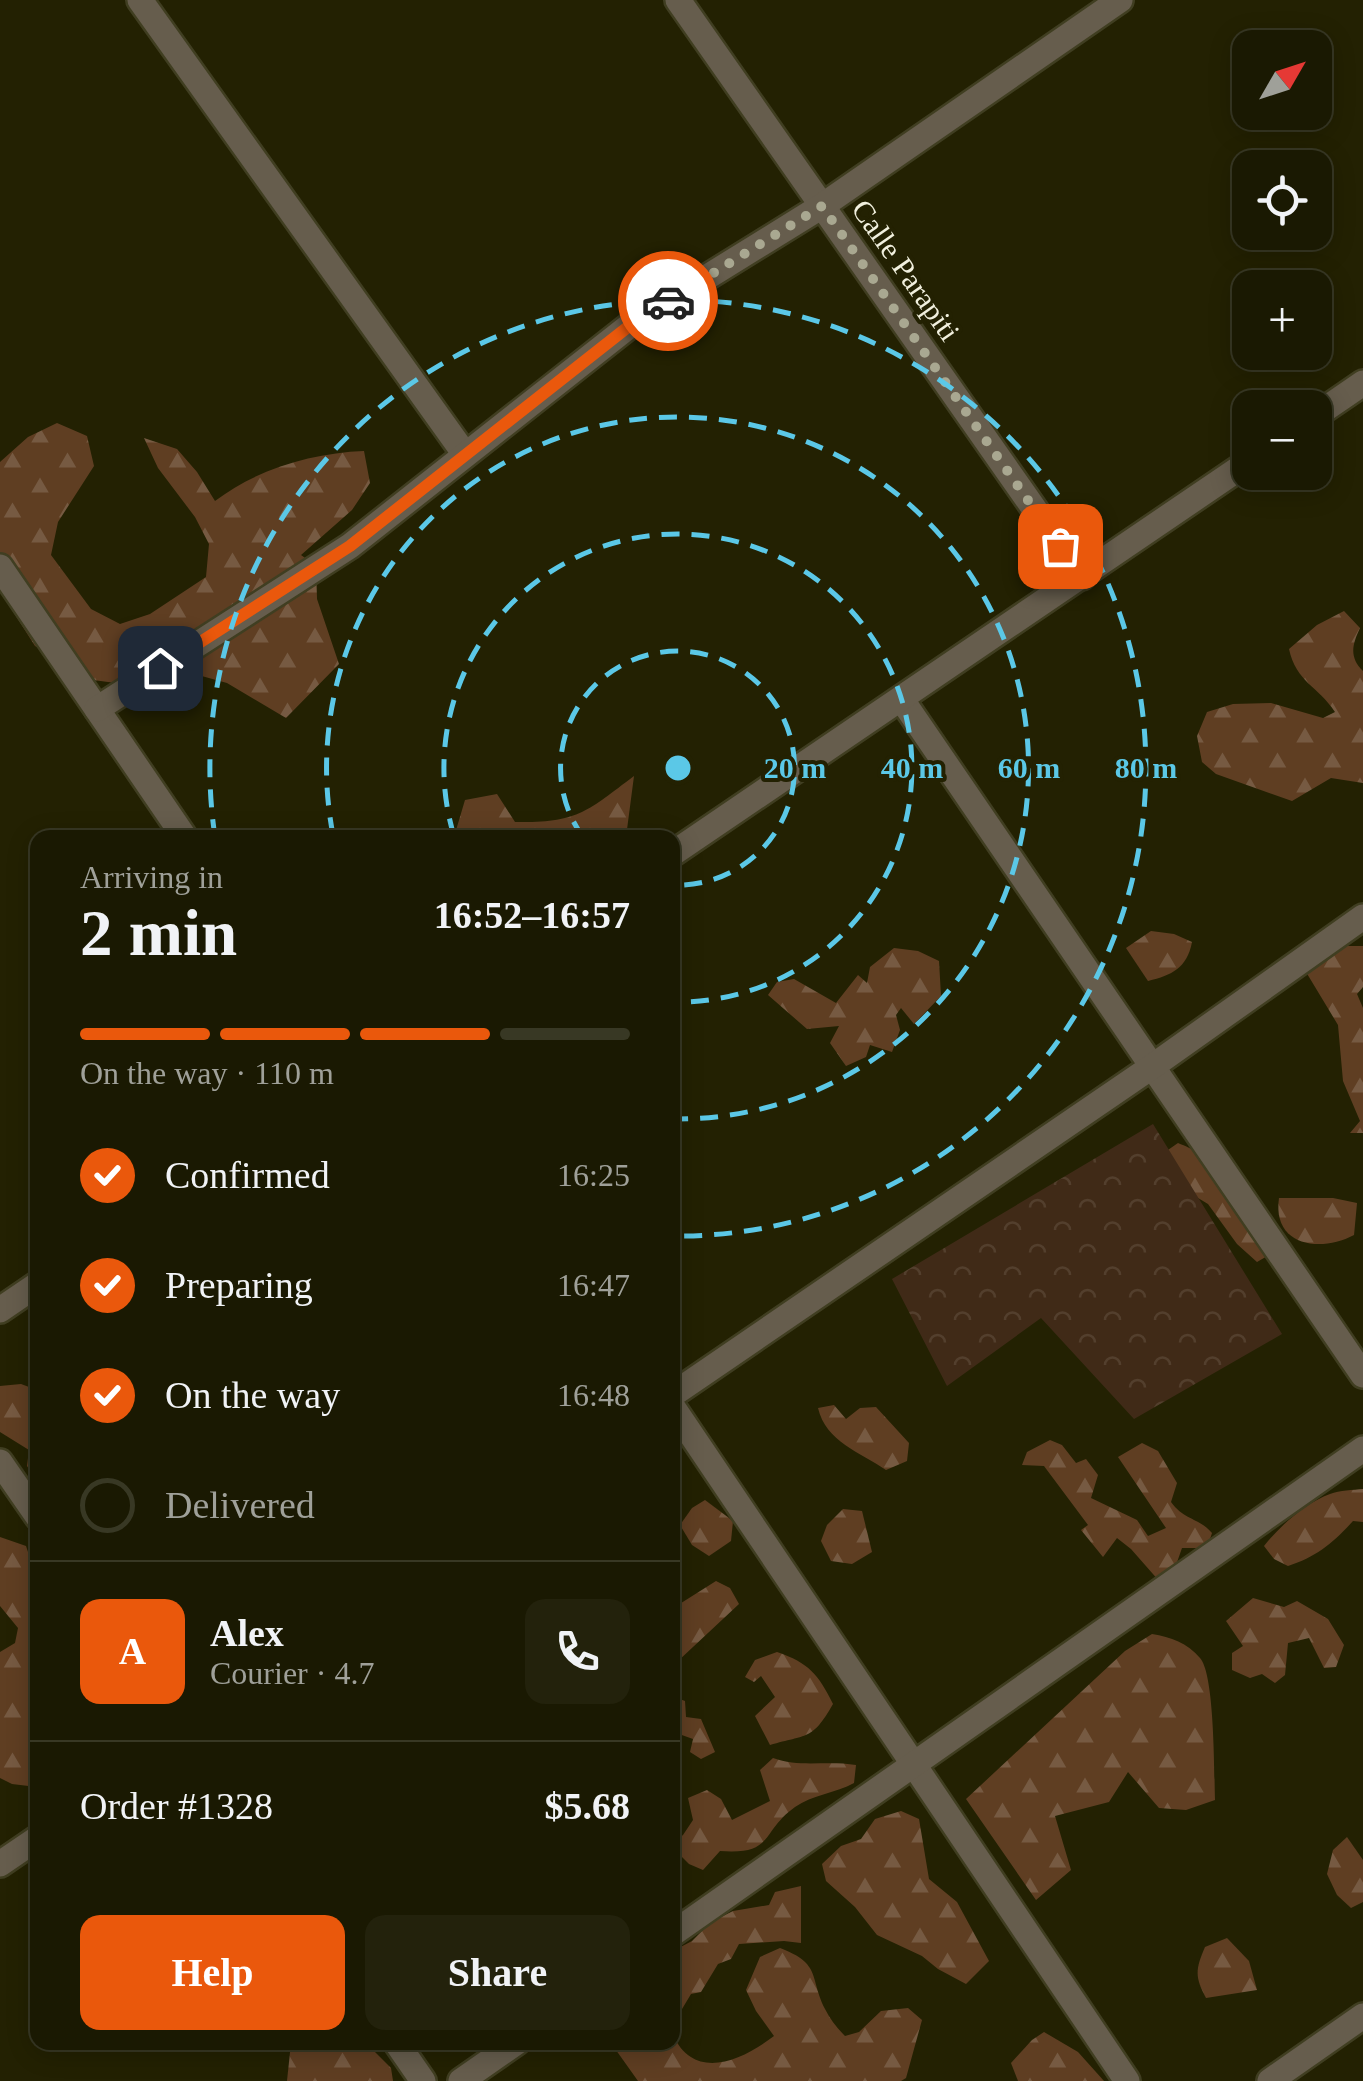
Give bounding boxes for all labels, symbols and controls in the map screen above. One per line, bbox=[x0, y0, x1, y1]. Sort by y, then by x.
north arrow bbox=[1232, 30, 1332, 130]
map controls bbox=[1232, 30, 1332, 490]
button: locate bbox=[1232, 150, 1332, 250]
street label: Calle Parapiti bbox=[845, 193, 967, 347]
courier bbox=[618, 251, 718, 351]
button: + bbox=[1232, 270, 1332, 370]
icon: car bbox=[641, 274, 696, 329]
button: − bbox=[1232, 390, 1332, 490]
pin bbox=[1018, 504, 1103, 589]
icon: bag bbox=[1033, 519, 1088, 574]
pin bbox=[118, 626, 203, 711]
icon: home bbox=[133, 641, 188, 696]
centre of rings bbox=[660, 750, 696, 786]
text: 20 m bbox=[764, 751, 826, 784]
text: 40 m bbox=[881, 751, 943, 784]
text: 60 m bbox=[998, 751, 1060, 784]
text: 80 m bbox=[1115, 751, 1177, 784]
text: Arriving in bbox=[80, 859, 223, 895]
text: 16:52–16:57 bbox=[434, 894, 630, 936]
text: 2 min bbox=[80, 897, 237, 969]
text: On the way · 110 m bbox=[80, 1055, 334, 1091]
icon: check bbox=[80, 1148, 135, 1203]
text: Confirmed bbox=[165, 1154, 330, 1196]
text: 16:25 bbox=[557, 1157, 630, 1193]
icon: check bbox=[80, 1258, 135, 1313]
text: Preparing bbox=[165, 1264, 313, 1306]
text: 16:47 bbox=[557, 1267, 630, 1303]
icon: check bbox=[80, 1368, 135, 1423]
text: On the way bbox=[165, 1374, 340, 1416]
text: 16:48 bbox=[557, 1377, 630, 1413]
text: Delivered bbox=[165, 1484, 315, 1526]
button: phone bbox=[525, 1599, 630, 1704]
text: Alex bbox=[210, 1612, 284, 1654]
text: A bbox=[119, 1630, 146, 1672]
text: Courier · 4.7 bbox=[210, 1655, 374, 1691]
text: Order #1328 bbox=[80, 1785, 273, 1827]
text: $5.68 bbox=[545, 1785, 630, 1827]
button: Help bbox=[80, 1915, 345, 2030]
button: Share bbox=[365, 1915, 630, 2030]

